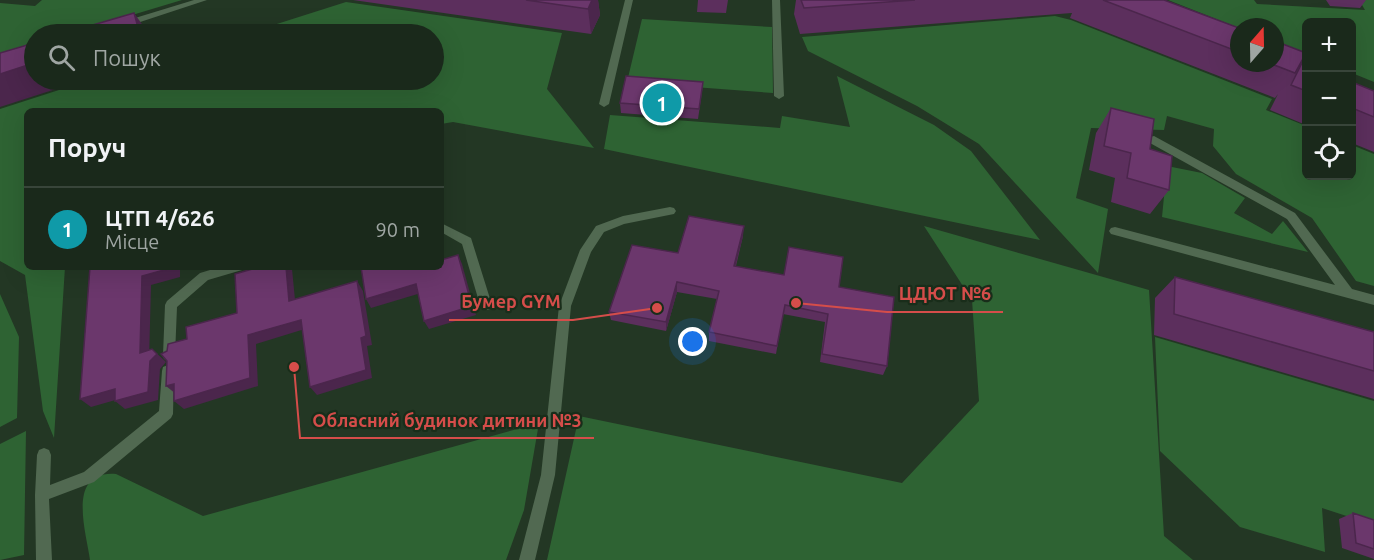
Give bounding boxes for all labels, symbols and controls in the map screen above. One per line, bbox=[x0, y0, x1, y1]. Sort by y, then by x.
north arrow bbox=[1230, 18, 1284, 72]
map controls bbox=[1302, 18, 1356, 180]
button: + bbox=[1302, 18, 1356, 72]
search box bbox=[24, 24, 444, 90]
icon: search bbox=[45, 41, 78, 74]
text: Пошук bbox=[93, 45, 161, 70]
button: − bbox=[1302, 72, 1356, 126]
pin: 1 bbox=[642, 80, 682, 126]
button: locate bbox=[1302, 126, 1356, 180]
text: Поруч bbox=[48, 133, 126, 162]
text: ЦТП 4/626 bbox=[105, 205, 215, 230]
text: 1 bbox=[62, 218, 73, 241]
text: 90 m bbox=[376, 218, 420, 241]
text: Місце bbox=[105, 230, 159, 253]
callout: ЦДЮТ №6 bbox=[887, 276, 1003, 312]
text: ЦДЮТ №6 bbox=[899, 283, 991, 303]
callout: Бумер GYM bbox=[449, 284, 573, 320]
text: Бумер GYM bbox=[461, 291, 561, 311]
your location bbox=[678, 327, 707, 356]
callout: Обласний будинок дитини №3 bbox=[300, 402, 594, 438]
text: Обласний будинок дитини №3 bbox=[312, 410, 582, 430]

